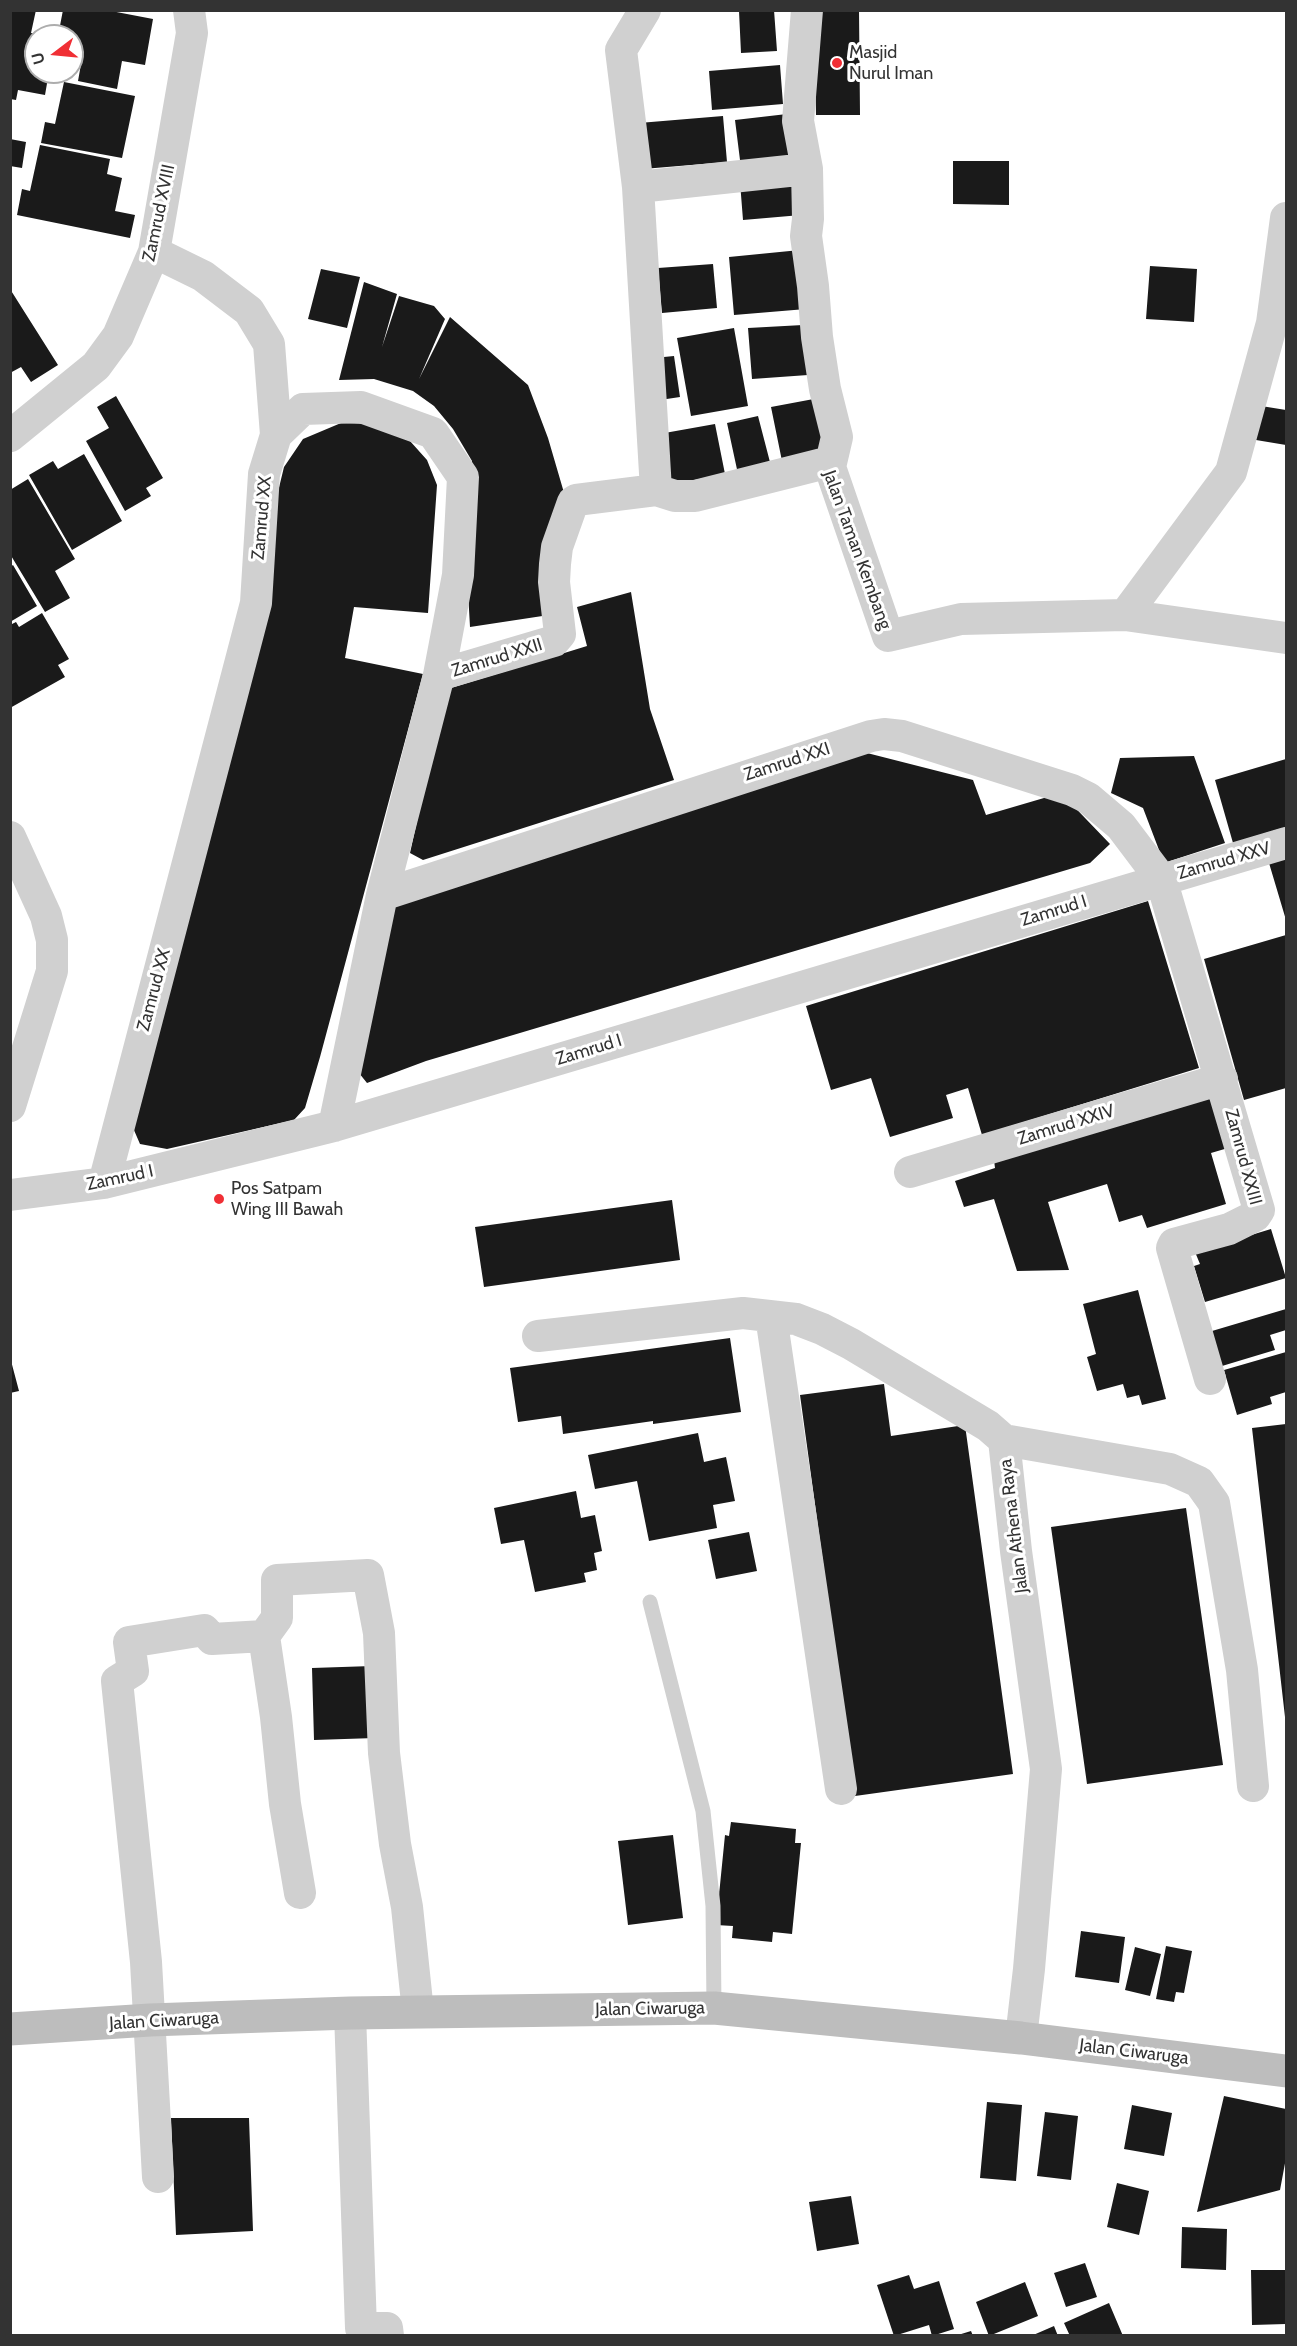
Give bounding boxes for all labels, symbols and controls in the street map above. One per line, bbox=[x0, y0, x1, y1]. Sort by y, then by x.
north arrow bbox=[24, 24, 84, 84]
place label: Masjid Nurul Iman bbox=[849, 42, 933, 84]
text: U bbox=[27, 50, 49, 67]
marker: Masjid Nurul Iman bbox=[830, 56, 844, 70]
street label: Zamrud XVIII bbox=[138, 162, 180, 264]
street label: Jalan Taman Kembang bbox=[818, 467, 896, 633]
street label: Zamrud XX bbox=[248, 475, 276, 561]
street label: Zamrud XXII bbox=[449, 634, 545, 682]
street label: Zamrud XXI bbox=[741, 738, 833, 786]
street label: Zamrud XXV bbox=[1175, 837, 1273, 885]
street label: Zamrud I bbox=[1018, 891, 1090, 931]
street label: Zamrud XX bbox=[133, 946, 175, 1034]
street label: Zamrud I bbox=[553, 1030, 625, 1070]
street label: Zamrud XXIV bbox=[1015, 1100, 1117, 1150]
street label: Zamrud XXIII bbox=[1220, 1107, 1266, 1207]
street label: Zamrud I bbox=[85, 1160, 155, 1196]
place label: Pos Satpam Wing III Bawah bbox=[231, 1178, 343, 1220]
marker: Pos Satpam Wing III Bawah bbox=[212, 1192, 226, 1206]
street label: Jalan Athena Raya bbox=[995, 1458, 1033, 1594]
street label: Jalan Ciwaruga bbox=[595, 1997, 705, 2021]
street label: Jalan Ciwaruga bbox=[109, 2007, 219, 2035]
street label: Jalan Ciwaruga bbox=[1078, 2035, 1190, 2069]

